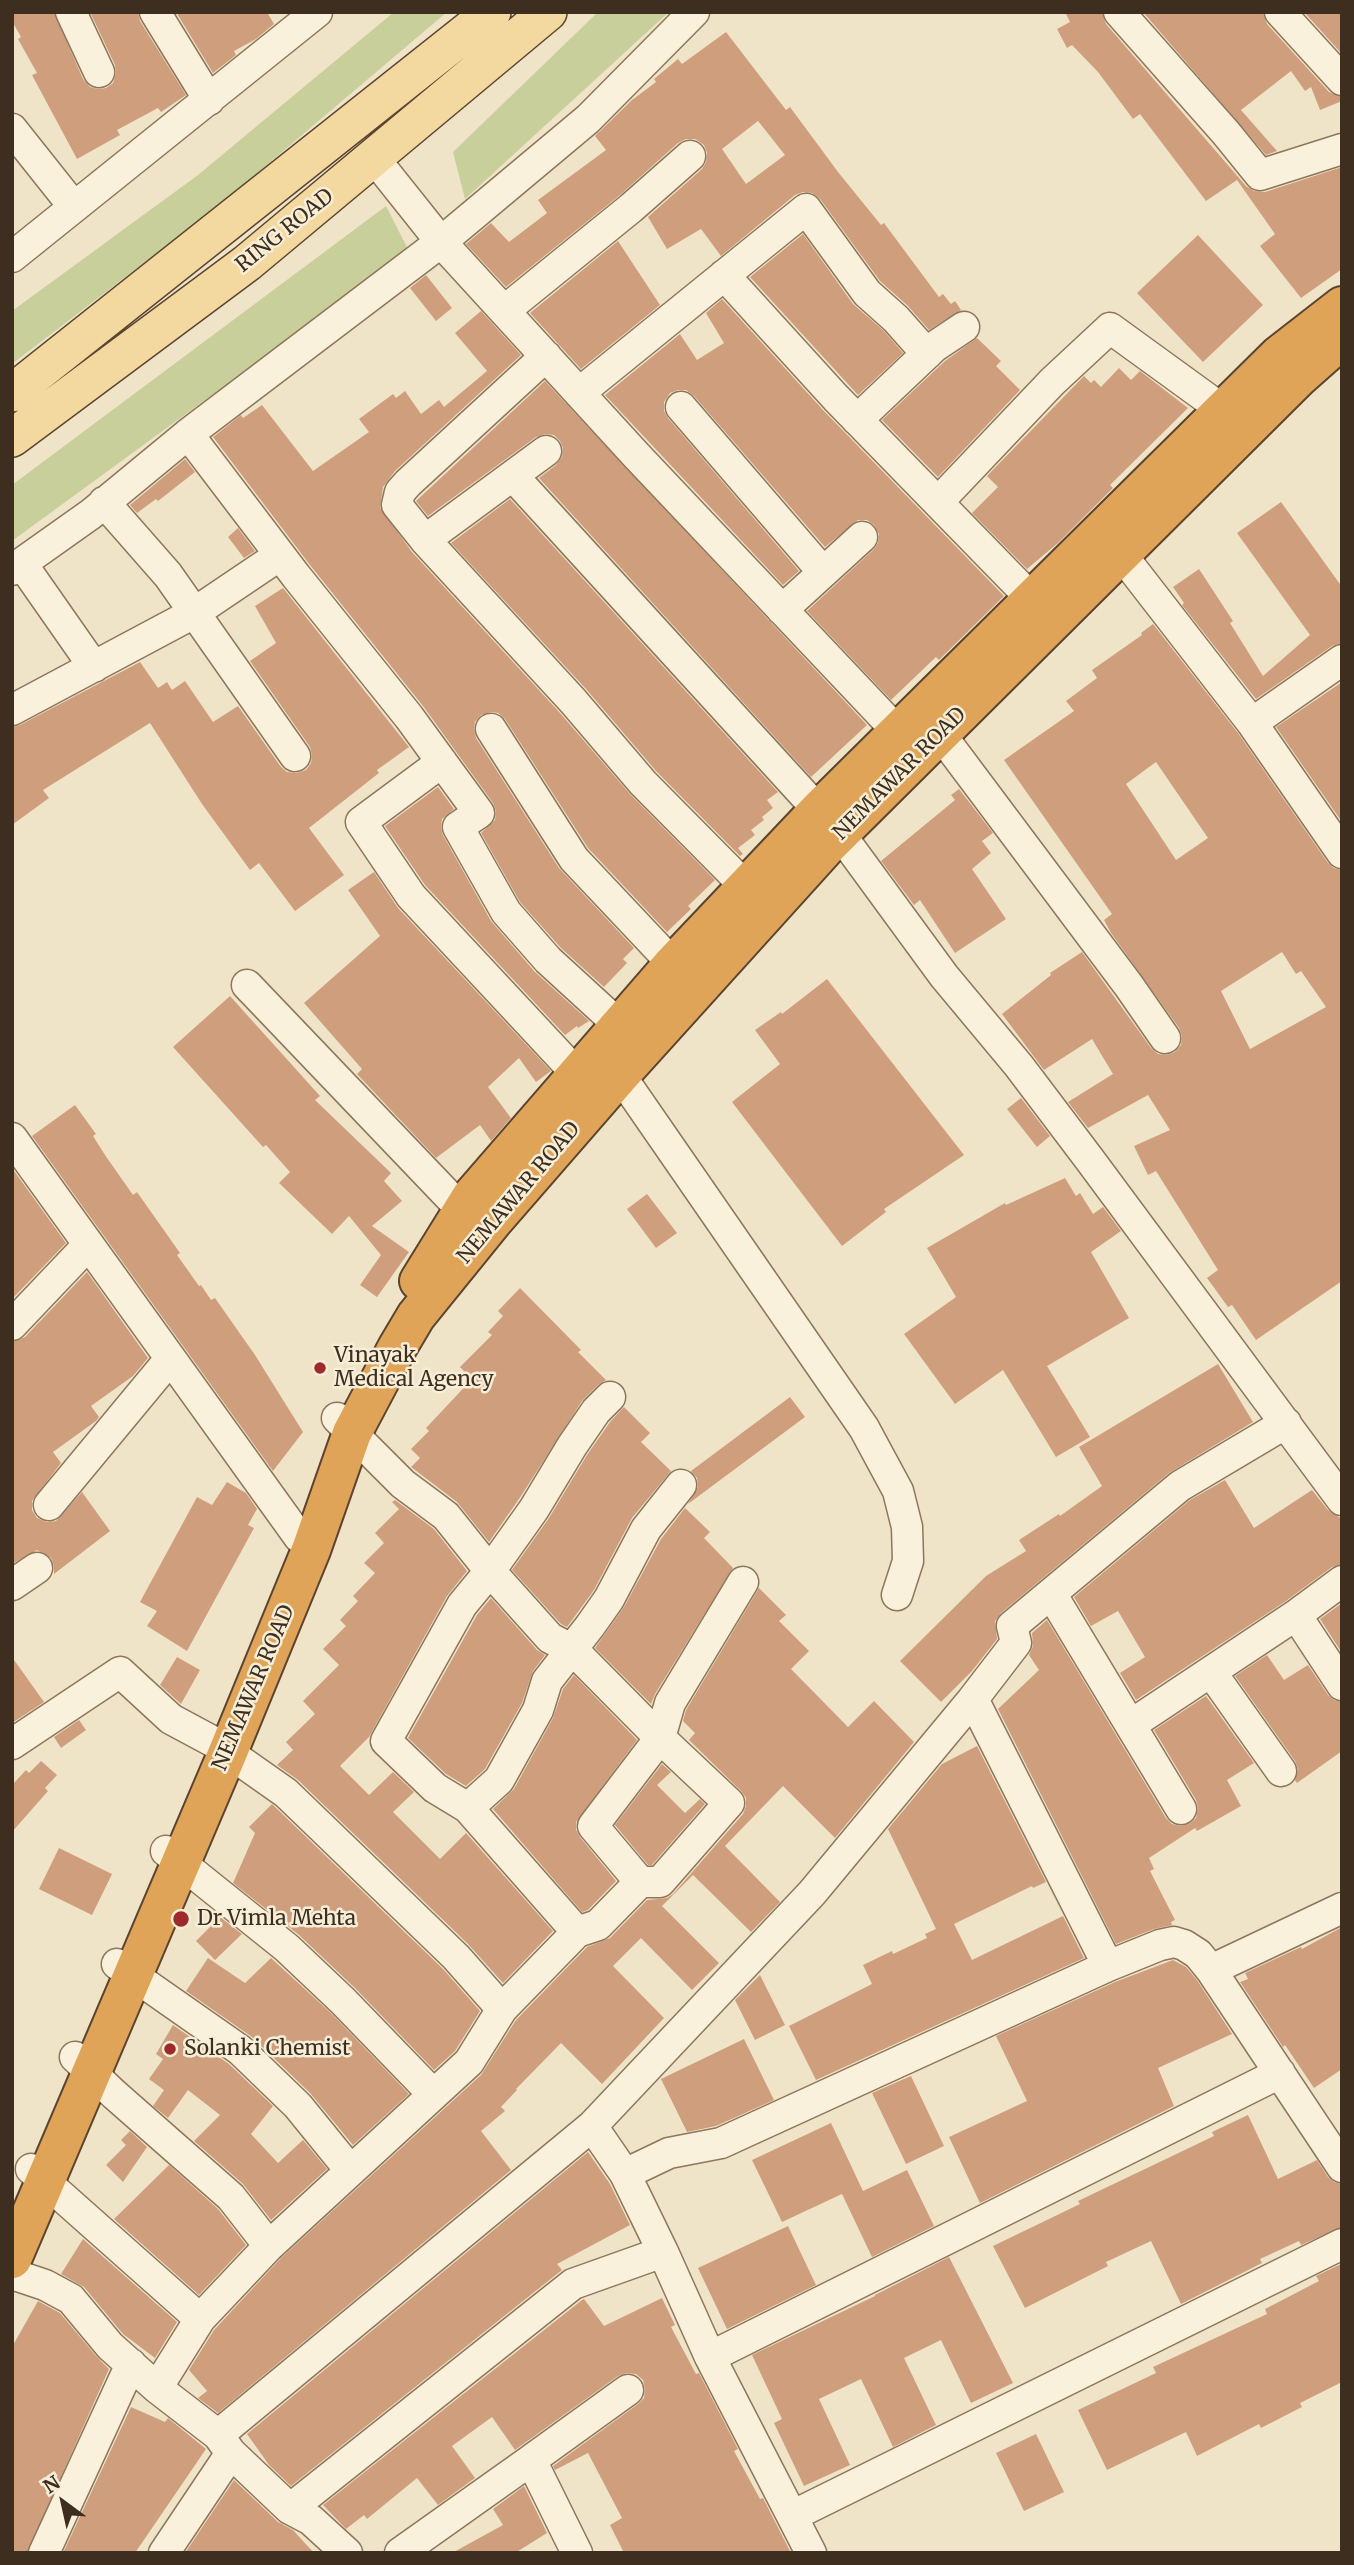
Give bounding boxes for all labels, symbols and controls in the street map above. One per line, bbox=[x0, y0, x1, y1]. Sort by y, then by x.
street label: RING ROAD bbox=[231, 184, 339, 278]
street label: NEMAWAR ROAD bbox=[828, 702, 972, 846]
street label: NEMAWAR ROAD bbox=[452, 1117, 586, 1269]
place label: Vinayak Medical Agency bbox=[334, 1343, 494, 1393]
marker: Vinayak Medical Agency bbox=[312, 1360, 328, 1376]
street label: NEMAWAR ROAD bbox=[208, 1601, 300, 1775]
place label: Dr Vimla Mehta bbox=[197, 1906, 356, 1932]
marker: Dr Vimla Mehta bbox=[171, 1909, 191, 1929]
place label: Solanki Chemist bbox=[184, 2036, 350, 2062]
marker: Solanki Chemist bbox=[162, 2041, 178, 2057]
north arrow bbox=[28, 2467, 98, 2537]
text: N bbox=[39, 2470, 64, 2499]

